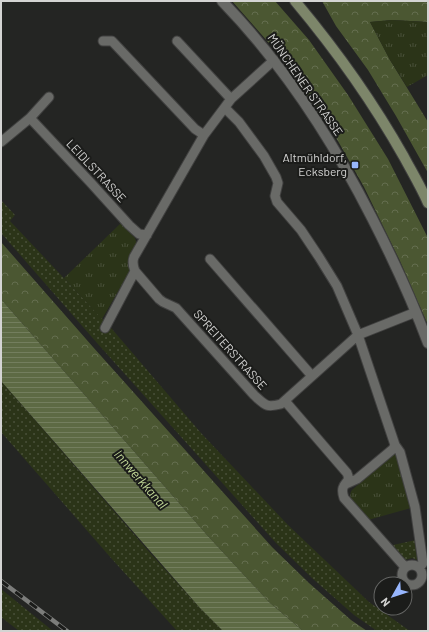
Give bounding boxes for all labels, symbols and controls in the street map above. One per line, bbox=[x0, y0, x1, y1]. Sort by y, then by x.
street label: MÜNCHENER STRASSE bbox=[265, 31, 346, 138]
street label: LEIDLSTRASSE bbox=[64, 136, 129, 205]
place label: Altmühldorf, Ecksberg bbox=[282, 150, 347, 178]
marker: Altmühldorf, Ecksberg bbox=[350, 160, 360, 170]
street label: SPREITERSTRASSE bbox=[191, 306, 270, 392]
water label: Innwerkkanal bbox=[111, 446, 171, 512]
north arrow bbox=[373, 576, 413, 616]
text: N bbox=[377, 596, 392, 610]

